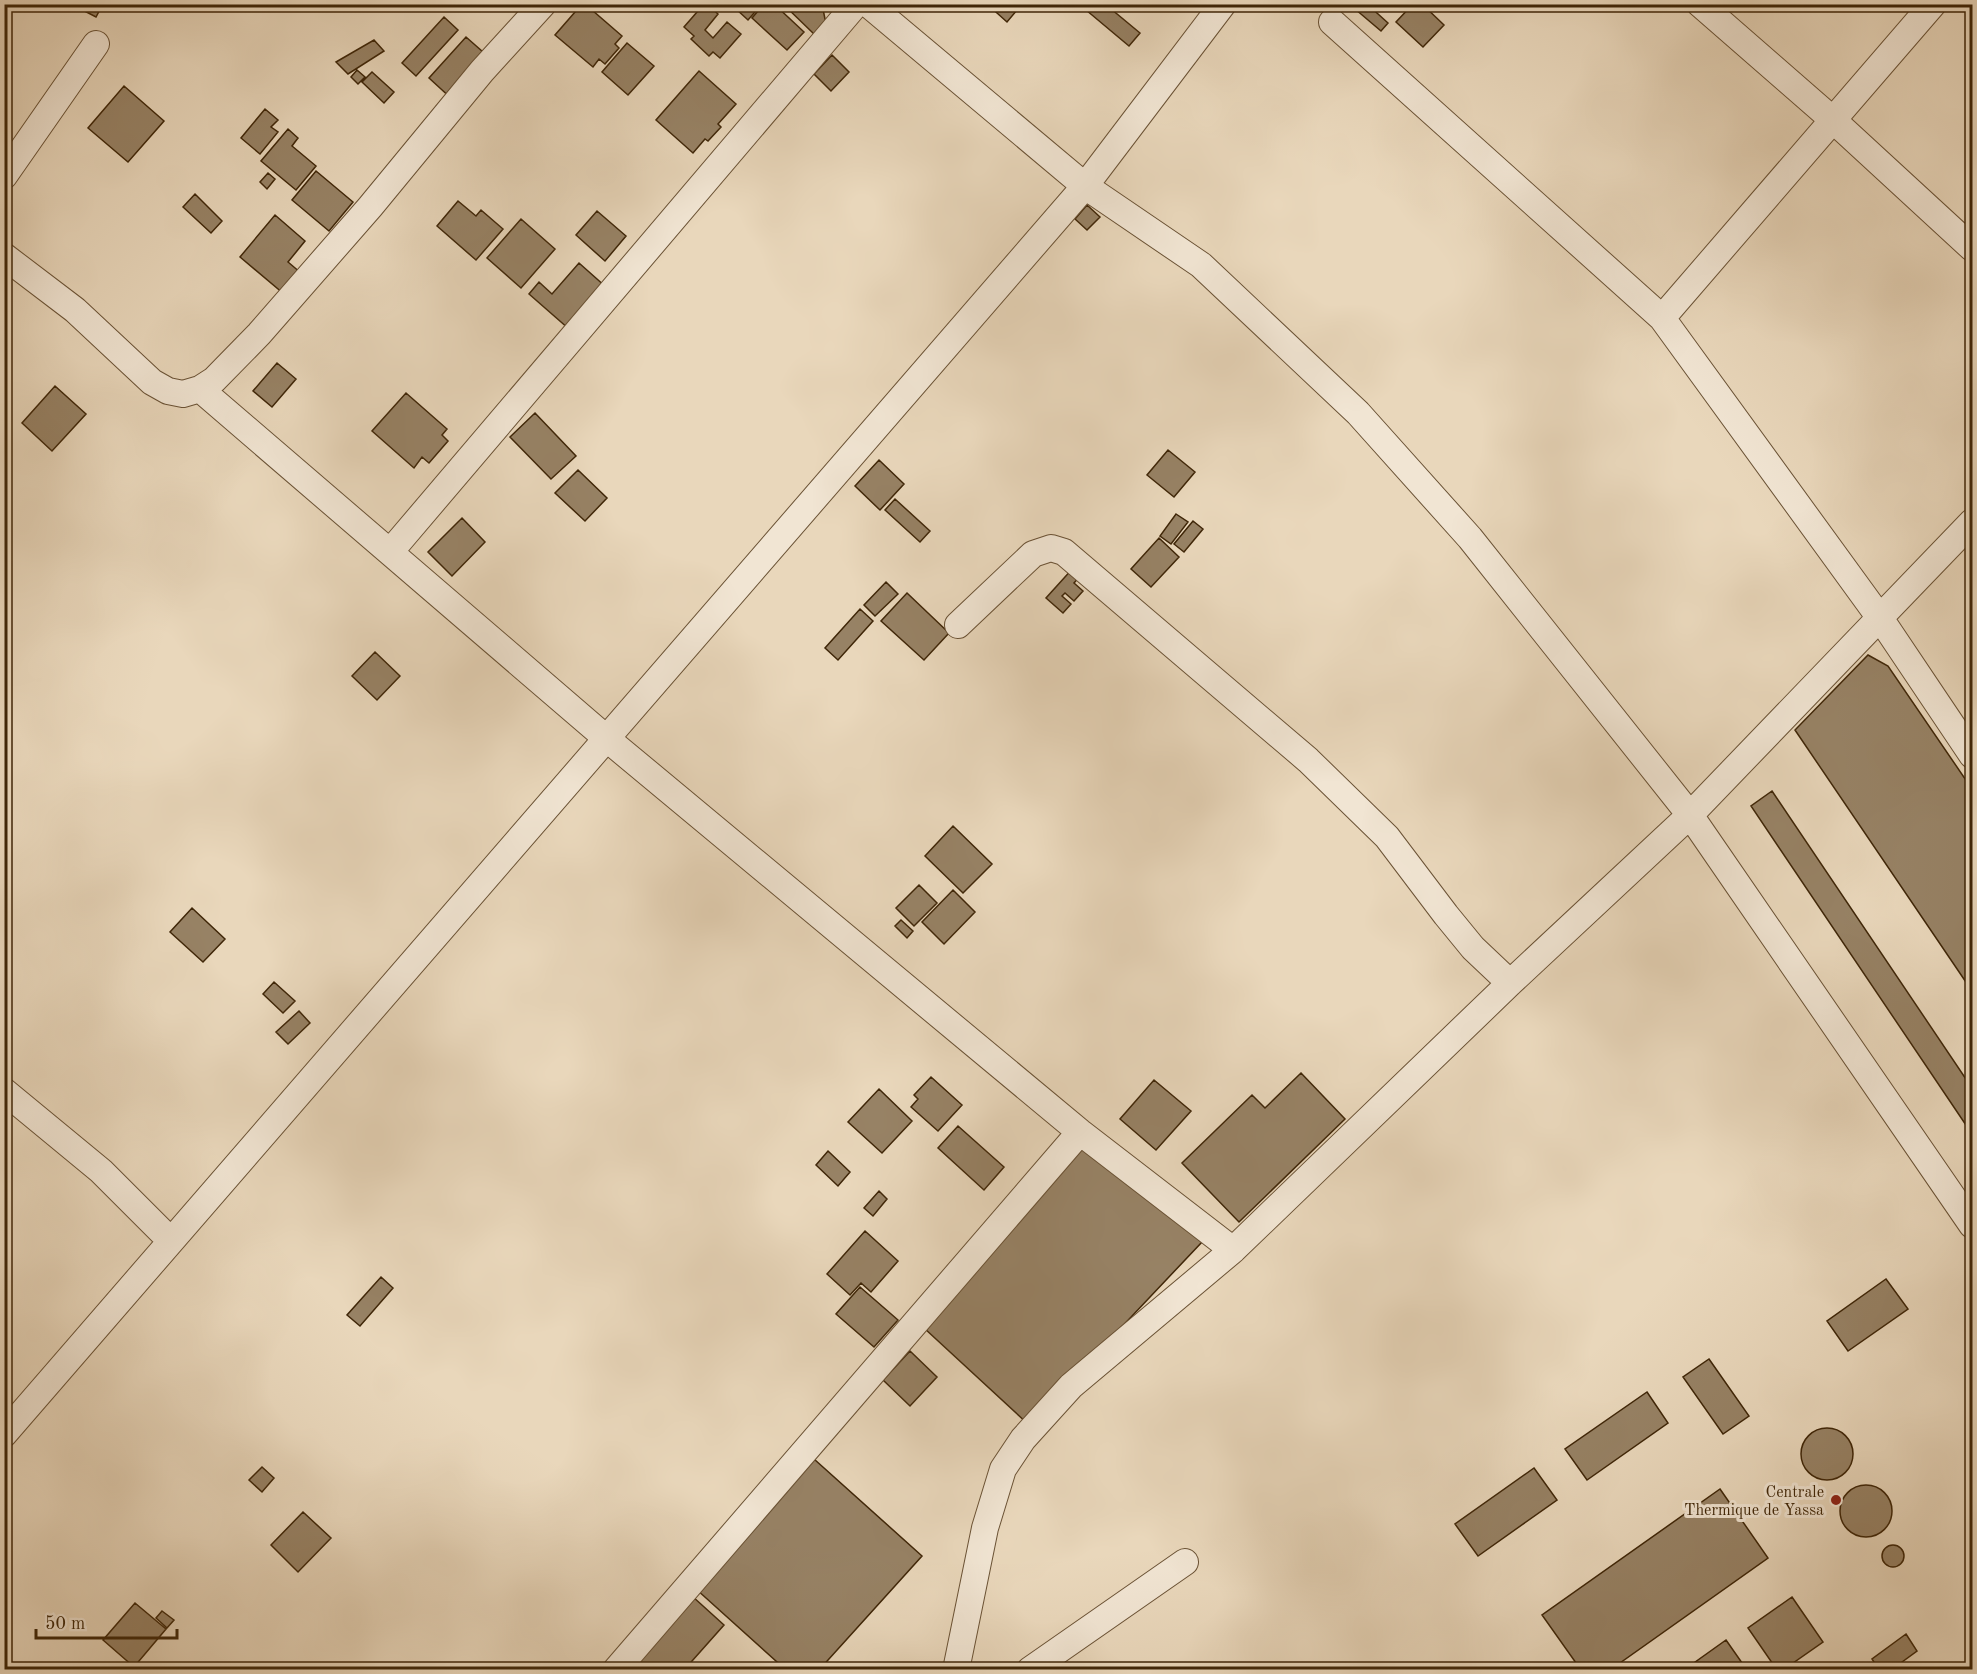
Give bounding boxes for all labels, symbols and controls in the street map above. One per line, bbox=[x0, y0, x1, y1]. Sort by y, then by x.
place label: Centrale Thermique de Yassa bbox=[1684, 1485, 1824, 1519]
marker: Centrale Thermique de Yassa bbox=[1829, 1493, 1843, 1507]
scale bar bbox=[36, 1602, 177, 1640]
text: 50 m bbox=[45, 1615, 85, 1633]

